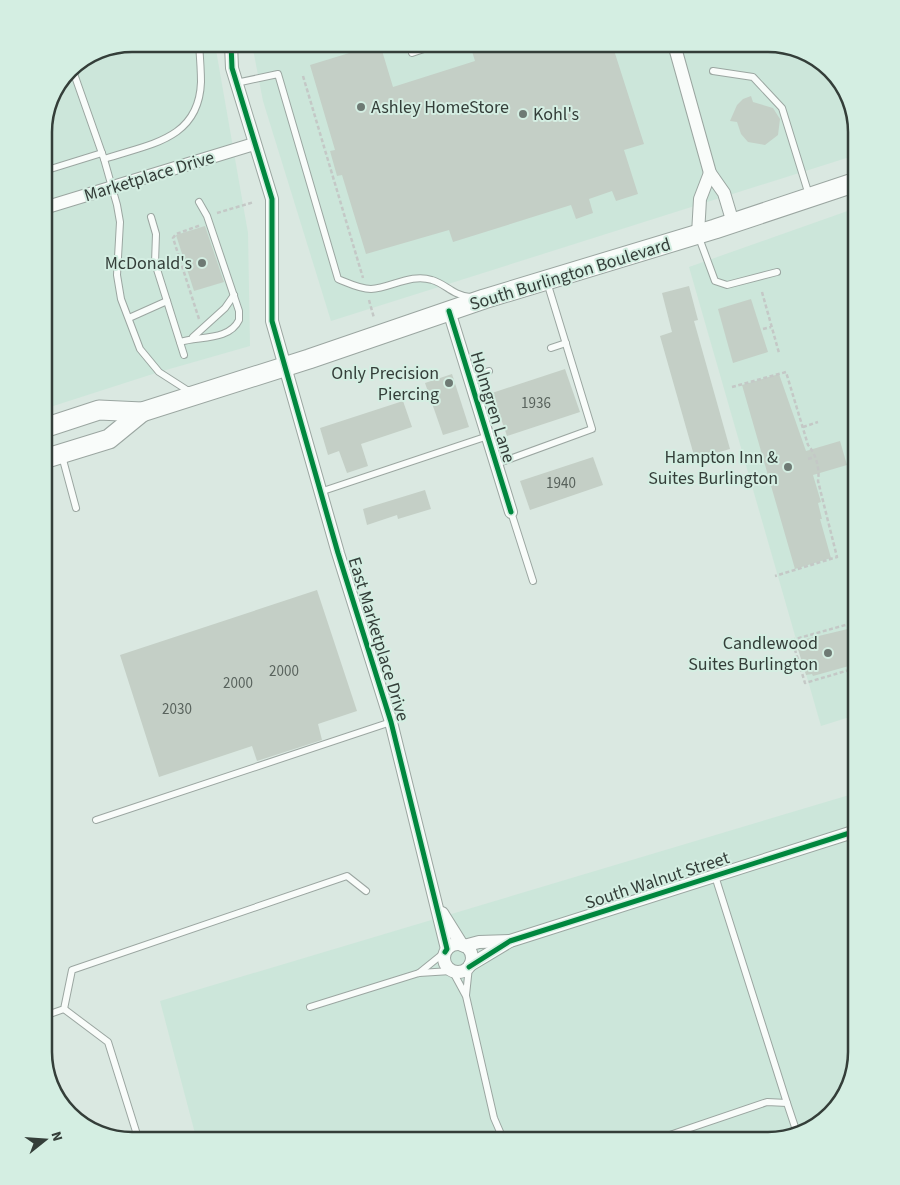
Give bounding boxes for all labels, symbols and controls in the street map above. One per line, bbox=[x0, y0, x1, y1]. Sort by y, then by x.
place label: Ashley HomeStore bbox=[371, 95, 509, 120]
marker: Ashley HomeStore bbox=[355, 101, 367, 113]
place label: Kohl's bbox=[533, 102, 579, 127]
marker: Kohl's bbox=[517, 108, 529, 120]
street label: Marketplace Drive bbox=[81, 145, 217, 208]
street label: South Burlington Boulevard bbox=[466, 232, 674, 317]
place label: McDonald's bbox=[105, 251, 192, 276]
marker: McDonald's bbox=[196, 257, 208, 269]
street label: Holmgren Lane bbox=[464, 348, 521, 466]
place label: Only Precision Piercing bbox=[331, 361, 439, 407]
marker: Only Precision Piercing bbox=[443, 377, 455, 389]
house number: 1936 bbox=[521, 393, 551, 414]
place label: Hampton Inn & Suites Burlington bbox=[648, 445, 778, 491]
marker: Hampton Inn & Suites Burlington bbox=[782, 461, 794, 473]
house number: 1940 bbox=[546, 473, 576, 494]
street label: East Marketplace Drive bbox=[342, 554, 415, 724]
place label: Candlewood Suites Burlington bbox=[688, 631, 818, 677]
marker: Candlewood Suites Burlington bbox=[822, 647, 834, 659]
house number: 2000 bbox=[269, 661, 299, 682]
house number: 2000 bbox=[223, 673, 253, 694]
house number: 2030 bbox=[162, 699, 192, 720]
street label: South Walnut Street bbox=[582, 845, 733, 916]
north arrow bbox=[20, 1115, 70, 1165]
text: N bbox=[46, 1129, 67, 1144]

